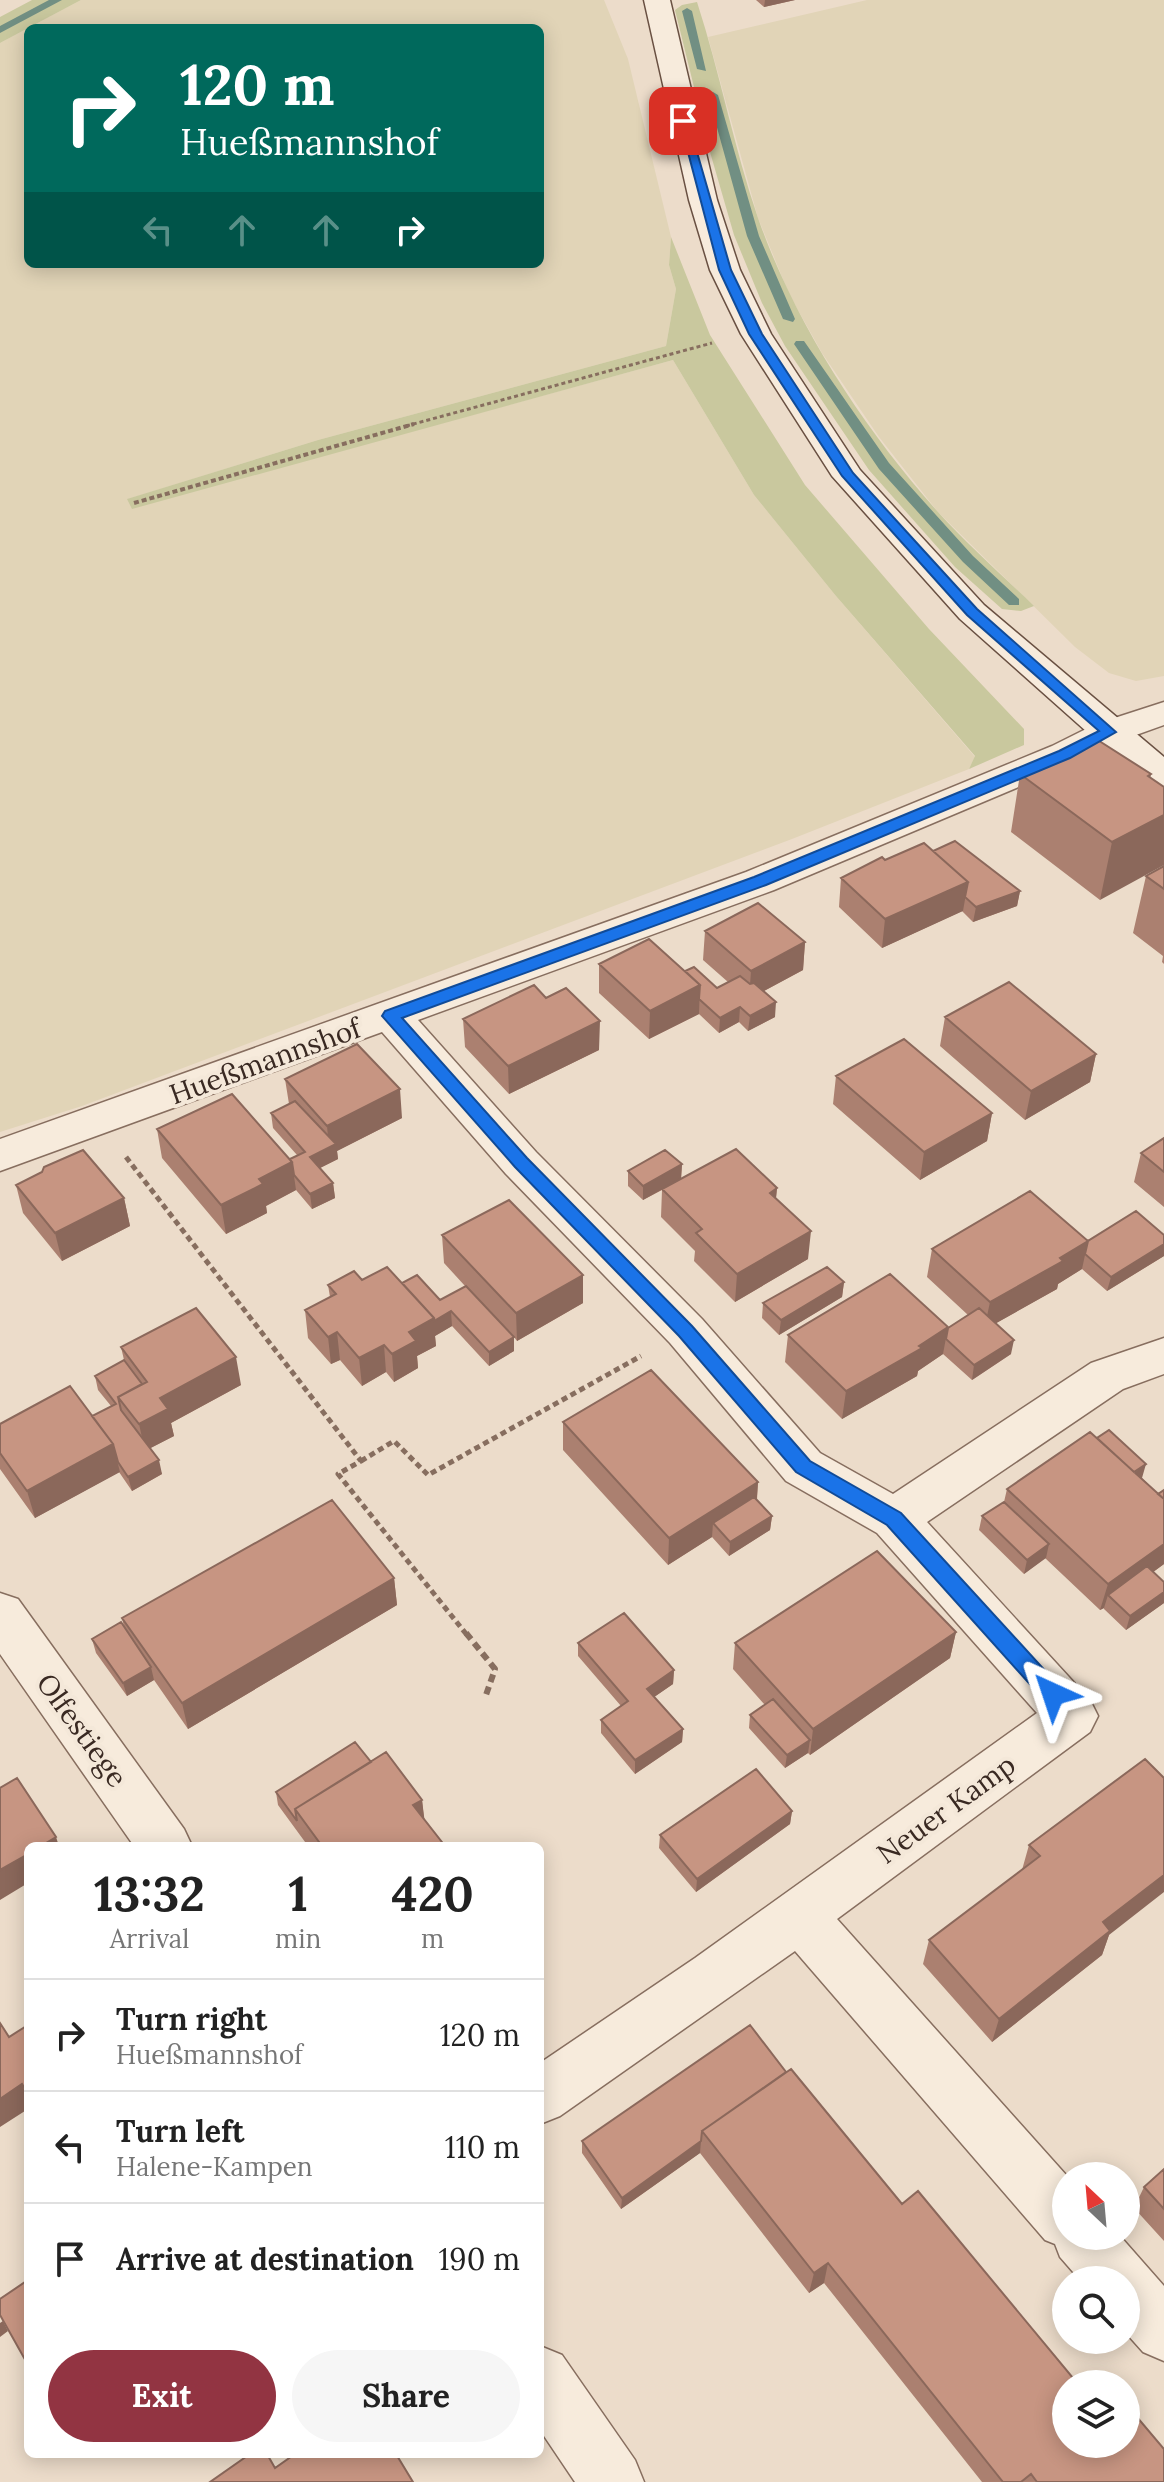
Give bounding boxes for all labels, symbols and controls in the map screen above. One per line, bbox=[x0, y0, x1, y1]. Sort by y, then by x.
text: 120 m bbox=[180, 49, 334, 120]
icon: right bbox=[48, 56, 152, 160]
pin bbox=[649, 87, 717, 155]
icon: arrive bbox=[661, 99, 705, 143]
text: Hueßmannshof bbox=[180, 119, 439, 165]
icon: left bbox=[136, 208, 180, 252]
icon: ahead bbox=[220, 208, 264, 252]
icon: ahead bbox=[304, 208, 348, 252]
icon: right bbox=[388, 208, 432, 252]
street label: Hueßmannshof bbox=[164, 1009, 368, 1112]
position arrow bbox=[1011, 1652, 1095, 1736]
street label: Olfestiege bbox=[29, 1666, 135, 1794]
street label: Neuer Kamp bbox=[870, 1747, 1022, 1871]
text: 13:32 bbox=[94, 1863, 205, 1924]
text: 1 bbox=[288, 1863, 308, 1924]
text: 420 bbox=[392, 1863, 474, 1924]
text: Arrival bbox=[110, 1922, 189, 1955]
text: min bbox=[275, 1922, 321, 1955]
text: m bbox=[421, 1922, 444, 1955]
text: Turn right bbox=[116, 2000, 267, 2038]
icon: right bbox=[48, 2013, 92, 2057]
text: 120 m bbox=[440, 2016, 520, 2054]
text: Hueßmannshof bbox=[116, 2038, 303, 2071]
text: Turn left bbox=[116, 2112, 244, 2150]
icon: left bbox=[48, 2125, 92, 2169]
text: 110 m bbox=[445, 2128, 520, 2166]
text: Halene-Kampen bbox=[116, 2150, 313, 2183]
north arrow bbox=[1052, 2162, 1140, 2250]
map controls bbox=[1052, 2162, 1140, 2458]
icon: arrive bbox=[48, 2237, 92, 2281]
text: Arrive at destination bbox=[116, 2240, 414, 2278]
text: 190 m bbox=[438, 2240, 520, 2278]
button: search bbox=[1052, 2266, 1140, 2354]
button: Exit bbox=[48, 2350, 276, 2442]
button: Share bbox=[292, 2350, 520, 2442]
button: layers bbox=[1052, 2370, 1140, 2458]

